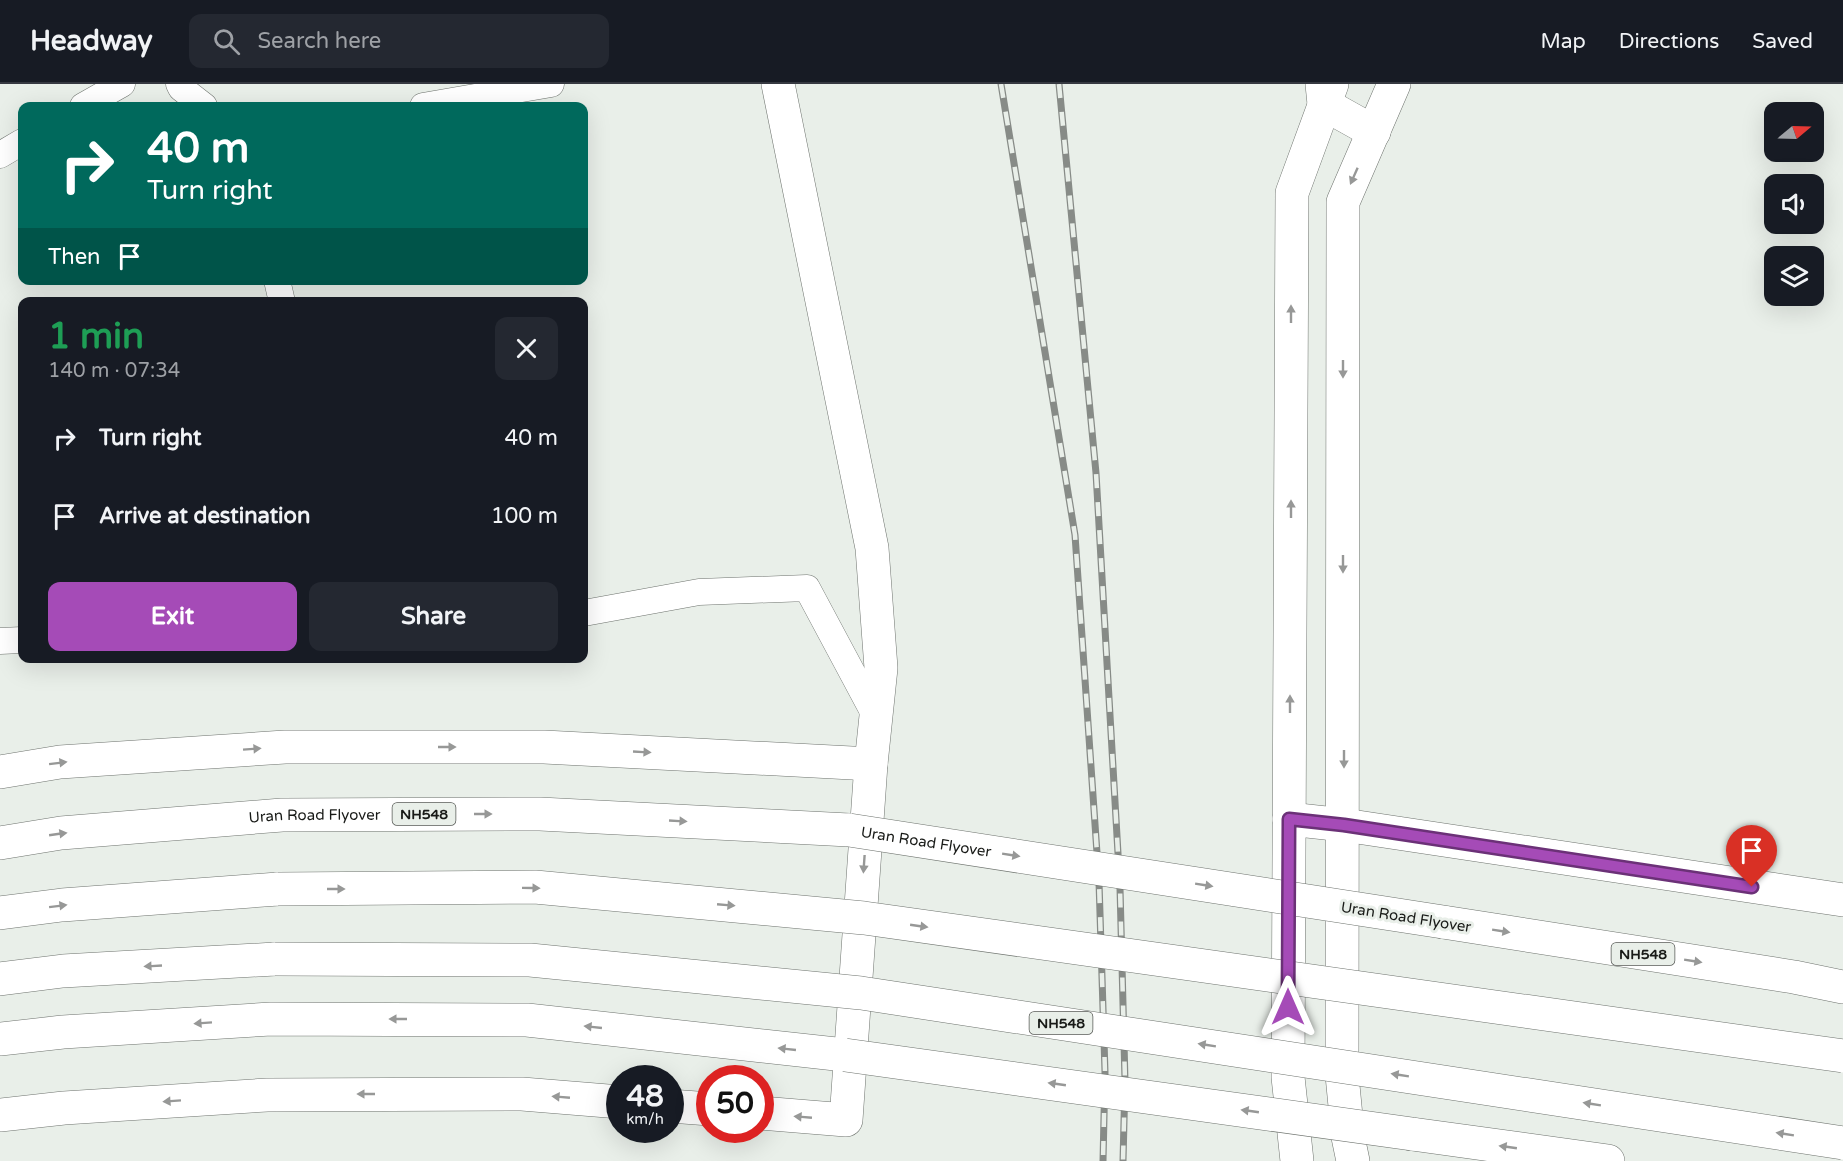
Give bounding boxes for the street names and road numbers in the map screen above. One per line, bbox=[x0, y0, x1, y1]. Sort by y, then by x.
road number: NH548 bbox=[392, 803, 456, 825]
street label: Uran Road Flyover bbox=[248, 806, 381, 827]
street label: Uran Road Flyover bbox=[860, 823, 993, 861]
street label: Uran Road Flyover bbox=[1340, 898, 1473, 936]
road number: NH548 bbox=[1612, 943, 1674, 965]
road number: NH548 bbox=[1030, 1012, 1092, 1034]

